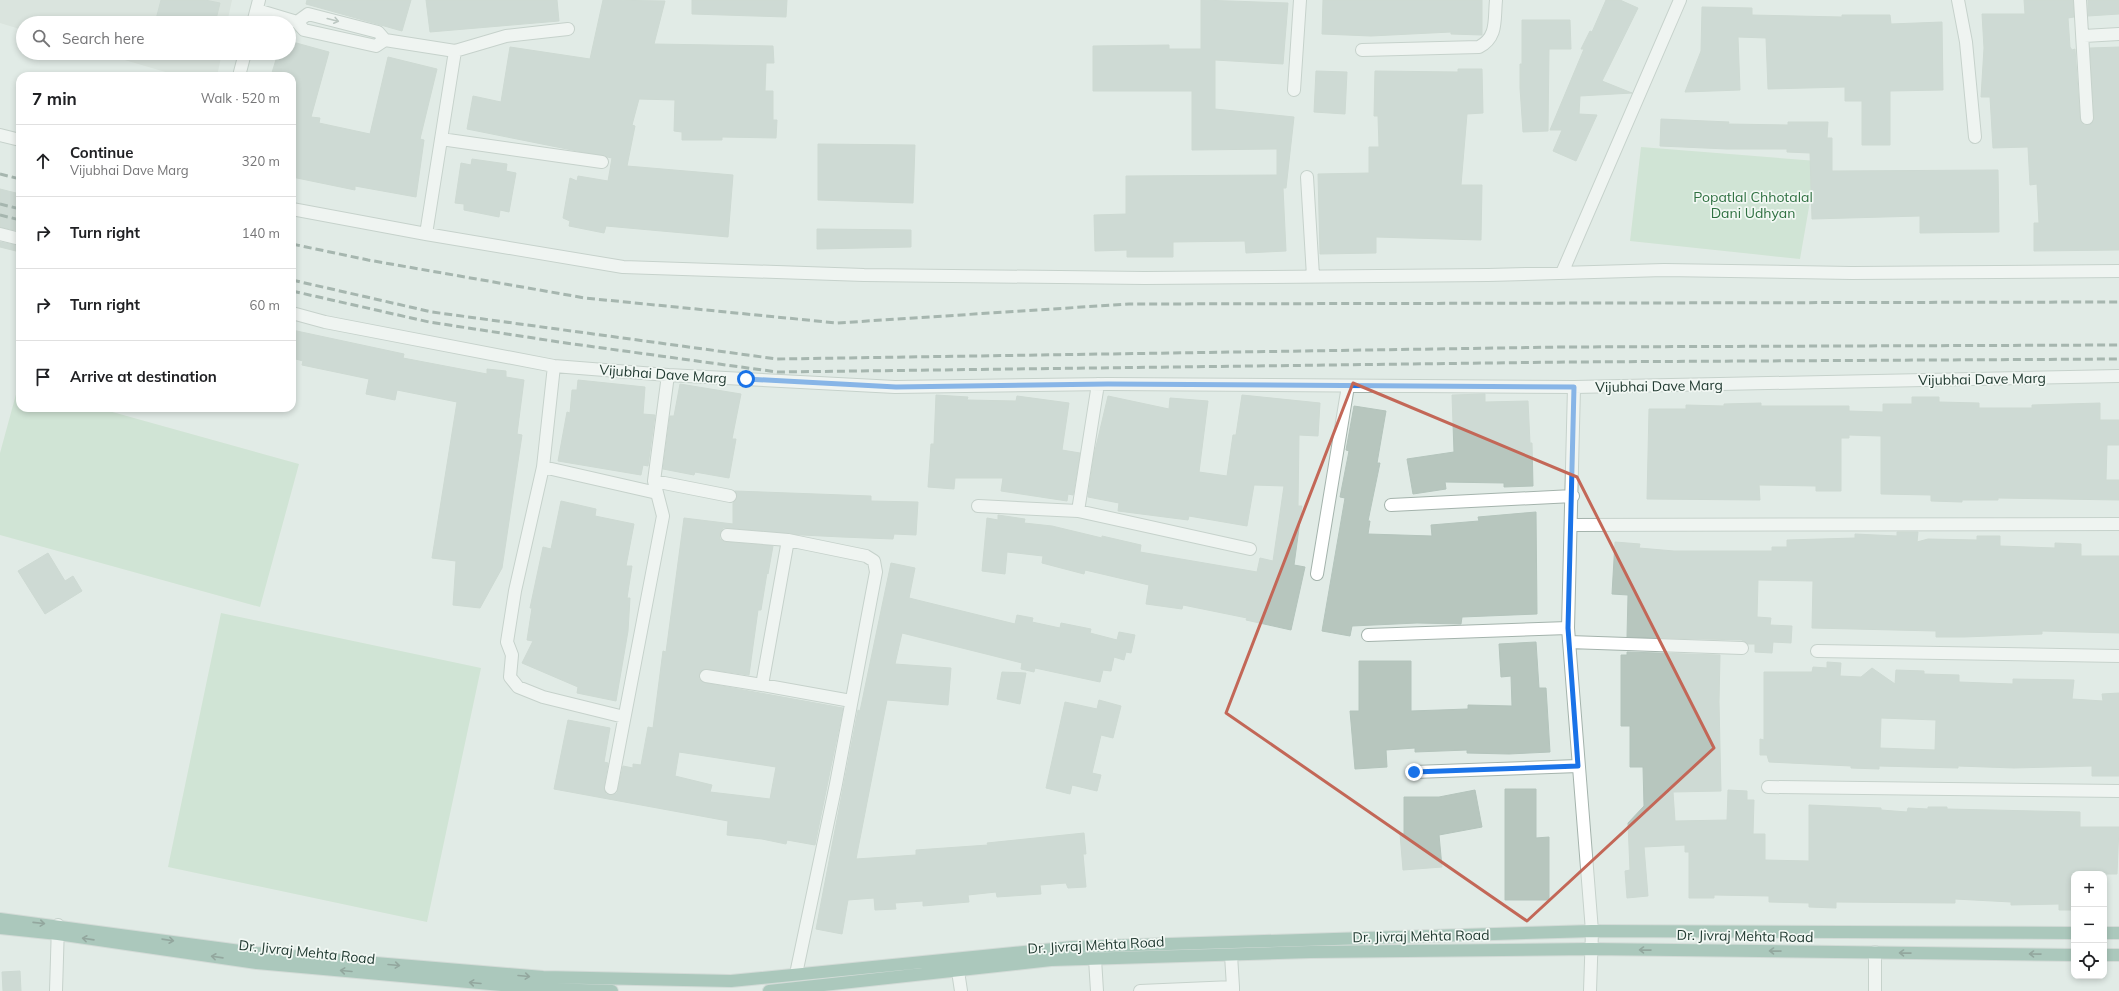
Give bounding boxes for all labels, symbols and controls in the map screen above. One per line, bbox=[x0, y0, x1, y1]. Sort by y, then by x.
search box bbox=[16, 16, 296, 60]
one-way arrow bbox=[326, 17, 339, 25]
icon: search bbox=[30, 27, 52, 49]
text: Search here bbox=[62, 29, 144, 48]
text: 7 min bbox=[32, 88, 77, 109]
text: Walk · 520 m bbox=[201, 90, 280, 106]
text: Continue bbox=[70, 143, 133, 162]
icon: ahead bbox=[32, 150, 54, 172]
text: 320 m bbox=[242, 153, 280, 169]
text: Vijubhai Dave Marg bbox=[70, 162, 189, 178]
park label: Popatlal Chhotalal Dani Udhyan bbox=[1693, 188, 1813, 222]
icon: right bbox=[32, 222, 54, 244]
text: Turn right bbox=[70, 223, 140, 242]
text: 140 m bbox=[242, 225, 280, 241]
icon: right bbox=[32, 294, 54, 316]
text: Turn right bbox=[70, 295, 140, 314]
text: 60 m bbox=[250, 297, 280, 313]
street label: Vijubhai Dave Marg bbox=[599, 361, 727, 387]
icon: arrive bbox=[32, 366, 54, 388]
text: Arrive at destination bbox=[70, 367, 217, 386]
street label: Vijubhai Dave Marg bbox=[1918, 369, 2046, 389]
route start bbox=[737, 370, 755, 388]
street label: Vijubhai Dave Marg bbox=[1595, 376, 1723, 396]
route end bbox=[1405, 763, 1423, 781]
map controls bbox=[2071, 871, 2107, 979]
button: + bbox=[2071, 871, 2107, 907]
button: − bbox=[2071, 907, 2107, 943]
one-way arrow bbox=[32, 919, 45, 927]
street label: Dr. Jivraj Mehta Road bbox=[1352, 926, 1490, 946]
street label: Dr. Jivraj Mehta Road bbox=[1676, 926, 1814, 946]
street label: Dr. Jivraj Mehta Road bbox=[1027, 932, 1165, 958]
one-way arrow bbox=[82, 935, 95, 943]
one-way arrow bbox=[161, 936, 174, 944]
street label: Dr. Jivraj Mehta Road bbox=[238, 936, 376, 968]
button: locate bbox=[2071, 943, 2107, 979]
one-way arrow bbox=[1639, 946, 1652, 954]
one-way arrow bbox=[1769, 947, 1782, 955]
one-way arrow bbox=[1899, 949, 1912, 957]
one-way arrow bbox=[2029, 950, 2042, 958]
one-way arrow bbox=[210, 953, 223, 961]
one-way arrow bbox=[387, 961, 400, 968]
one-way arrow bbox=[340, 967, 353, 975]
one-way arrow bbox=[517, 972, 530, 979]
one-way arrow bbox=[469, 979, 482, 986]

